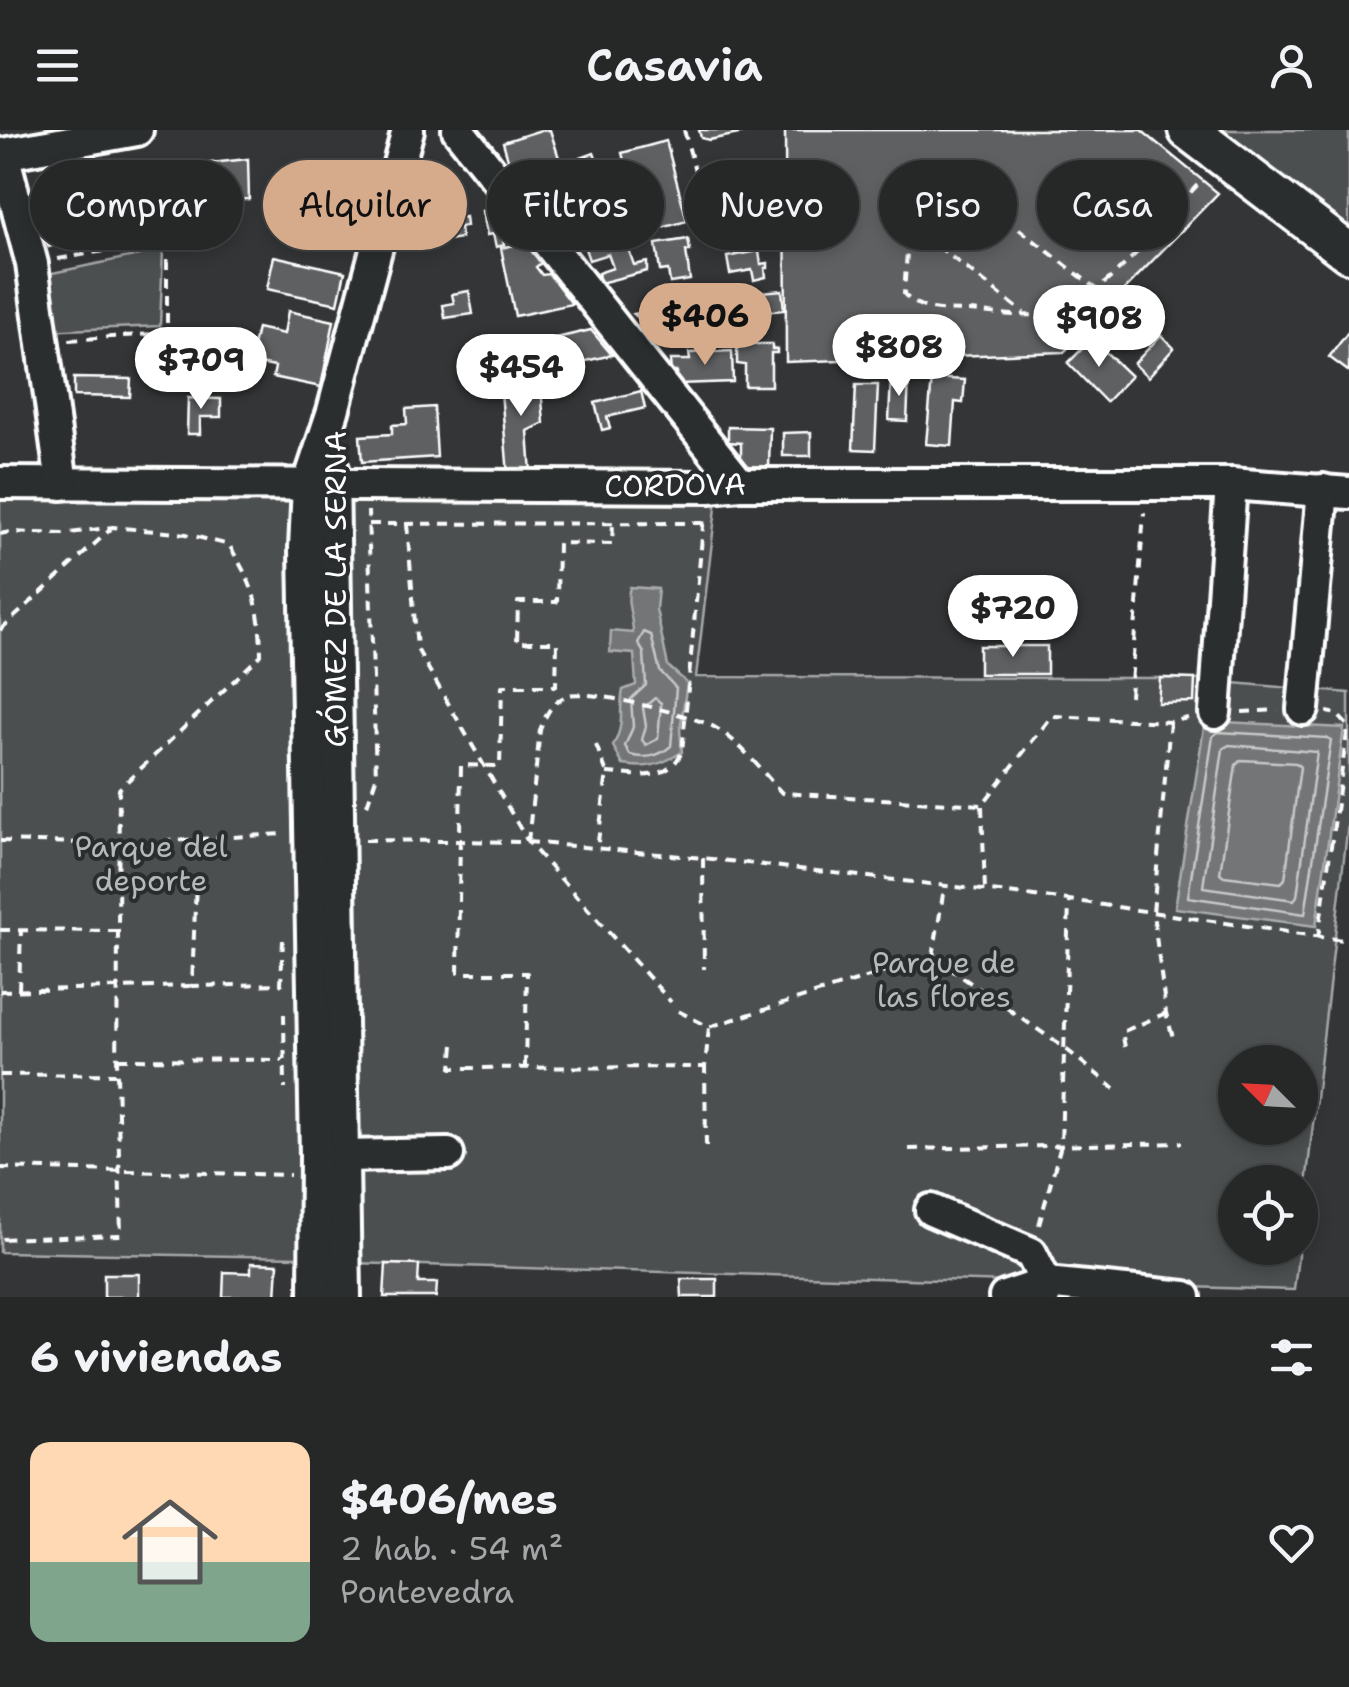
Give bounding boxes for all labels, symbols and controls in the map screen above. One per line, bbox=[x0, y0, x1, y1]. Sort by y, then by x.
text: Casavia bbox=[586, 35, 763, 95]
icon: menu bbox=[30, 38, 85, 93]
icon: person bbox=[1264, 38, 1319, 93]
chip: Comprar bbox=[30, 160, 243, 250]
chip: Alquilar bbox=[263, 160, 467, 250]
chip: Filtros bbox=[487, 160, 664, 250]
chip: Nuevo bbox=[684, 160, 859, 250]
chip: Piso bbox=[879, 160, 1017, 250]
chip: Casa bbox=[1037, 160, 1188, 250]
pin: $406 bbox=[646, 283, 764, 368]
pin: $908 bbox=[1040, 285, 1158, 370]
text: $406 bbox=[661, 294, 749, 337]
text: $908 bbox=[1055, 296, 1143, 339]
pin: $808 bbox=[840, 314, 958, 399]
text: $808 bbox=[854, 325, 944, 368]
pin: $709 bbox=[142, 327, 260, 412]
pin: $454 bbox=[462, 334, 580, 419]
text: $709 bbox=[157, 338, 245, 381]
text: $454 bbox=[478, 345, 564, 388]
street label: GÓMEZ DE LA SERNA bbox=[315, 430, 356, 748]
street label: CORDOVA bbox=[604, 463, 746, 507]
pin: $720 bbox=[954, 575, 1072, 660]
text: $720 bbox=[970, 586, 1056, 629]
park label: Parque del deporte bbox=[75, 826, 227, 901]
park label: Parque de las flores bbox=[872, 942, 1016, 1017]
north arrow bbox=[1218, 1045, 1318, 1145]
map controls bbox=[1218, 1045, 1318, 1265]
button: locate bbox=[1218, 1165, 1318, 1265]
text: 6 viviendas bbox=[30, 1329, 282, 1385]
icon: filters bbox=[1264, 1330, 1319, 1385]
text: $406/mes bbox=[340, 1471, 558, 1527]
icon: home bbox=[110, 1482, 230, 1602]
icon: heart bbox=[1264, 1515, 1319, 1570]
text: 2 hab. · 54 m² bbox=[340, 1527, 563, 1570]
text: Pontevedra bbox=[340, 1570, 514, 1613]

